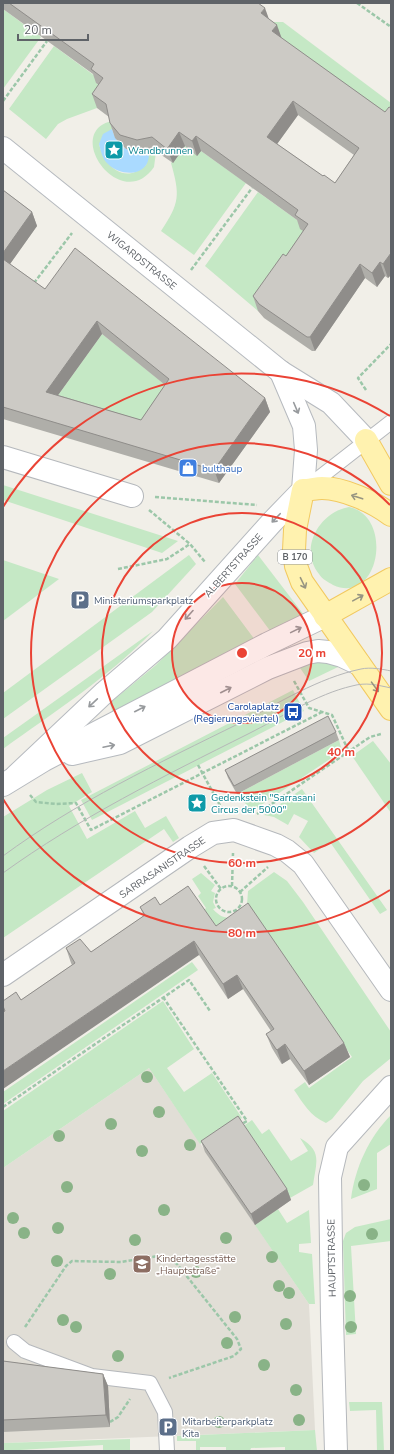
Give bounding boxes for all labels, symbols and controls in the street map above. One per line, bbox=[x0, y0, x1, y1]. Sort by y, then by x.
scale bar bbox=[18, 16, 88, 42]
text: 20 m bbox=[24, 22, 52, 38]
place icon: Wandbrunnen bbox=[103, 139, 125, 161]
place label: Wandbrunnen bbox=[128, 144, 193, 158]
street label: WIGARDSTRASSE bbox=[103, 228, 179, 293]
one-way arrow bbox=[293, 401, 300, 413]
shop icon: bulthaup bbox=[177, 457, 199, 479]
place label: bulthaup bbox=[202, 462, 242, 476]
one-way arrow bbox=[351, 493, 364, 500]
one-way arrow bbox=[271, 513, 281, 523]
street label: ALBERTSTRASSE bbox=[201, 531, 266, 601]
road number: B 170 bbox=[278, 550, 312, 564]
one-way arrow bbox=[300, 577, 307, 589]
parking icon: Ministeriumsparkplatz bbox=[69, 589, 91, 611]
one-way arrow bbox=[352, 593, 364, 601]
place label: Ministeriumsparkplatz bbox=[94, 594, 194, 608]
one-way arrow bbox=[184, 610, 194, 620]
one-way arrow bbox=[290, 626, 302, 633]
text: 20 m bbox=[298, 645, 326, 661]
centre of rings bbox=[235, 646, 249, 660]
one-way arrow bbox=[371, 681, 379, 692]
one-way arrow bbox=[220, 686, 232, 693]
one-way arrow bbox=[88, 698, 98, 708]
place label: Carolaplatz (Regierungsviertel) bbox=[193, 700, 279, 726]
bus stop icon: Carolaplatz (Regierungsviertel) bbox=[282, 701, 304, 723]
one-way arrow bbox=[134, 705, 146, 713]
one-way arrow bbox=[102, 741, 115, 749]
text: 40 m bbox=[327, 744, 355, 760]
place label: Gedenkstein "Sarrasani Circus der 5000" bbox=[211, 791, 315, 817]
place icon: Gedenkstein "Sarrasani Circus der 5000" bbox=[186, 792, 208, 814]
street label: SARRASANISTRASSE bbox=[117, 834, 209, 902]
text: 60 m bbox=[228, 855, 256, 871]
text: 80 m bbox=[228, 925, 256, 941]
street label: HAUPTSTRASSE bbox=[324, 1219, 340, 1297]
place label: Kindertagesstätte „Hauptstraße“ bbox=[156, 1252, 236, 1278]
school or university icon: Kindertagesstätte „Hauptstraße“ bbox=[131, 1253, 153, 1275]
place label: Mitarbeiterparkplatz Kita bbox=[182, 1415, 273, 1441]
parking icon: Mitarbeiterparkplatz Kita bbox=[157, 1416, 179, 1438]

